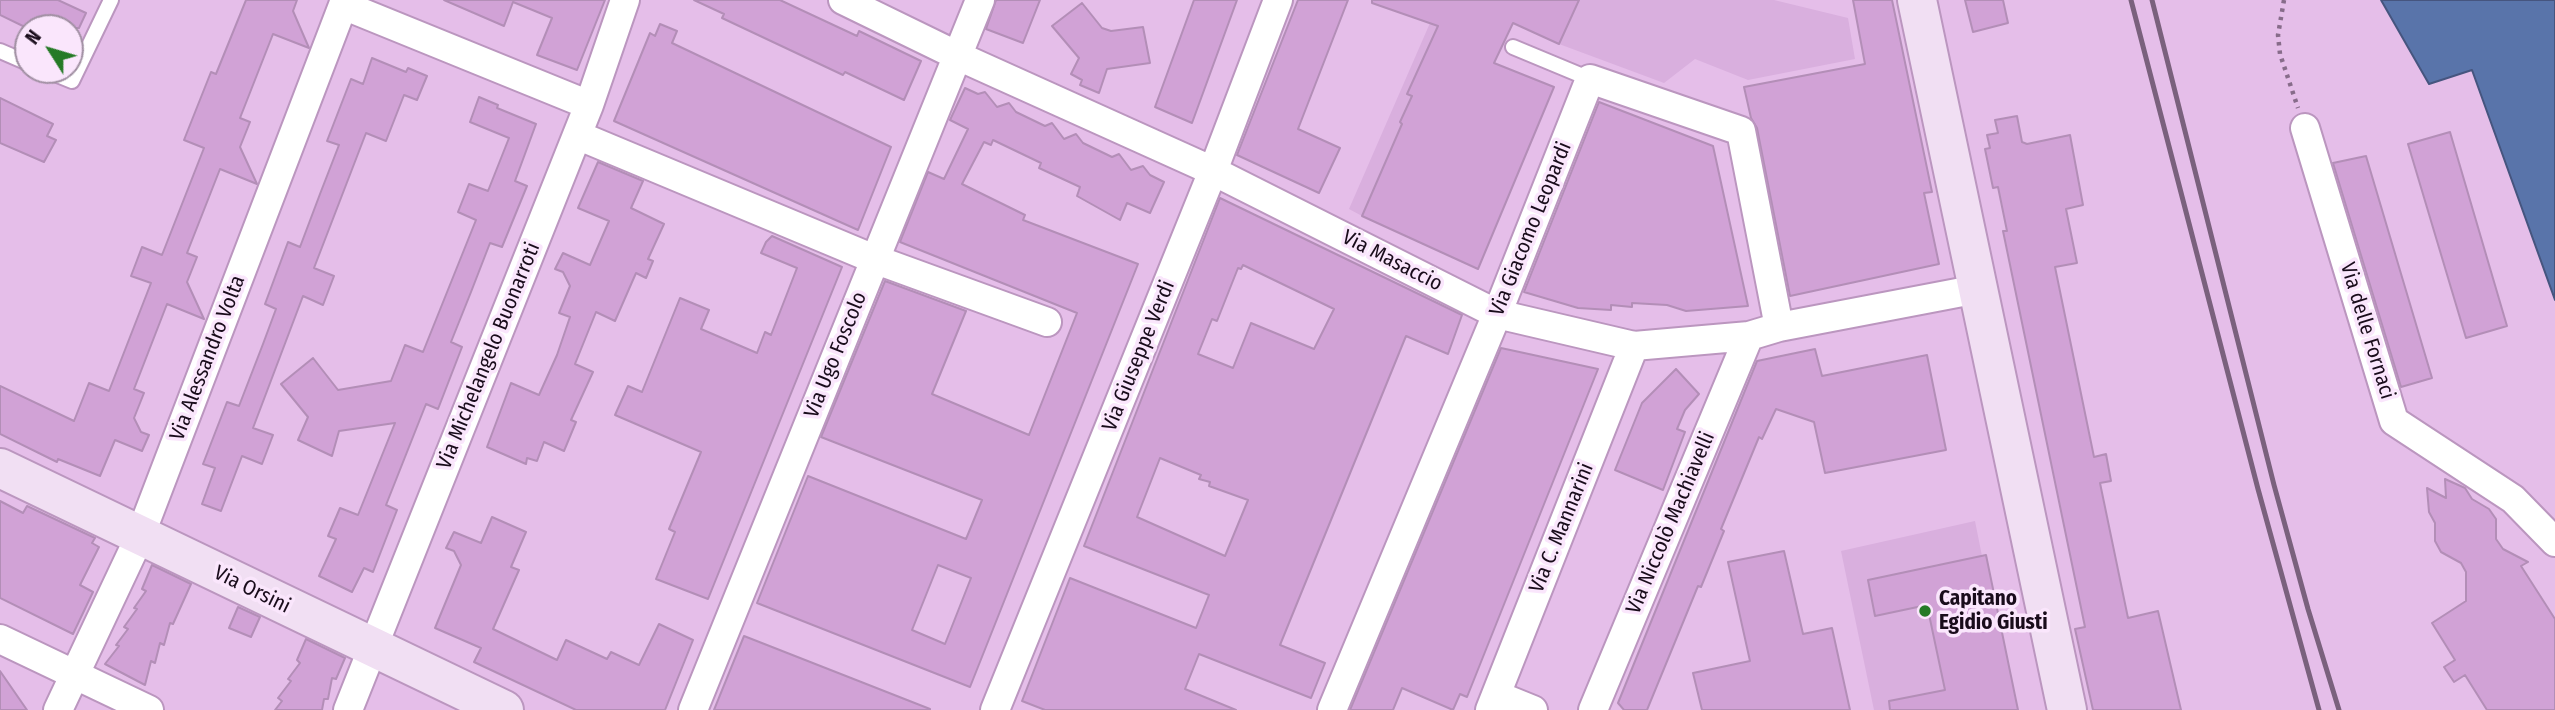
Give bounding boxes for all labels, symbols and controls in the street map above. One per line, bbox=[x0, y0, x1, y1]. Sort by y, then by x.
north arrow bbox=[14, 14, 84, 84]
text: N bbox=[21, 26, 46, 49]
street label: Via Giacomo Leopardi bbox=[1485, 138, 1577, 320]
street label: Via Masaccio bbox=[1338, 225, 1446, 297]
street label: Via Michelangelo Buonarroti bbox=[432, 239, 546, 473]
street label: Via delle Fornaci bbox=[2334, 260, 2400, 402]
street label: Via Alessandro Volta bbox=[165, 272, 251, 444]
street label: Via Giuseppe Verdi bbox=[1097, 277, 1181, 435]
street label: Via Ugo Foscolo bbox=[799, 288, 873, 422]
street label: Via Niccolò Machiavelli bbox=[1621, 428, 1721, 618]
street label: Via C. Mannarini bbox=[1524, 459, 1600, 597]
street label: Via Orsini bbox=[210, 561, 294, 619]
place label: Capitano Egidio Giusti bbox=[1939, 586, 2048, 636]
marker: Capitano Egidio Giusti bbox=[1917, 603, 1933, 619]

